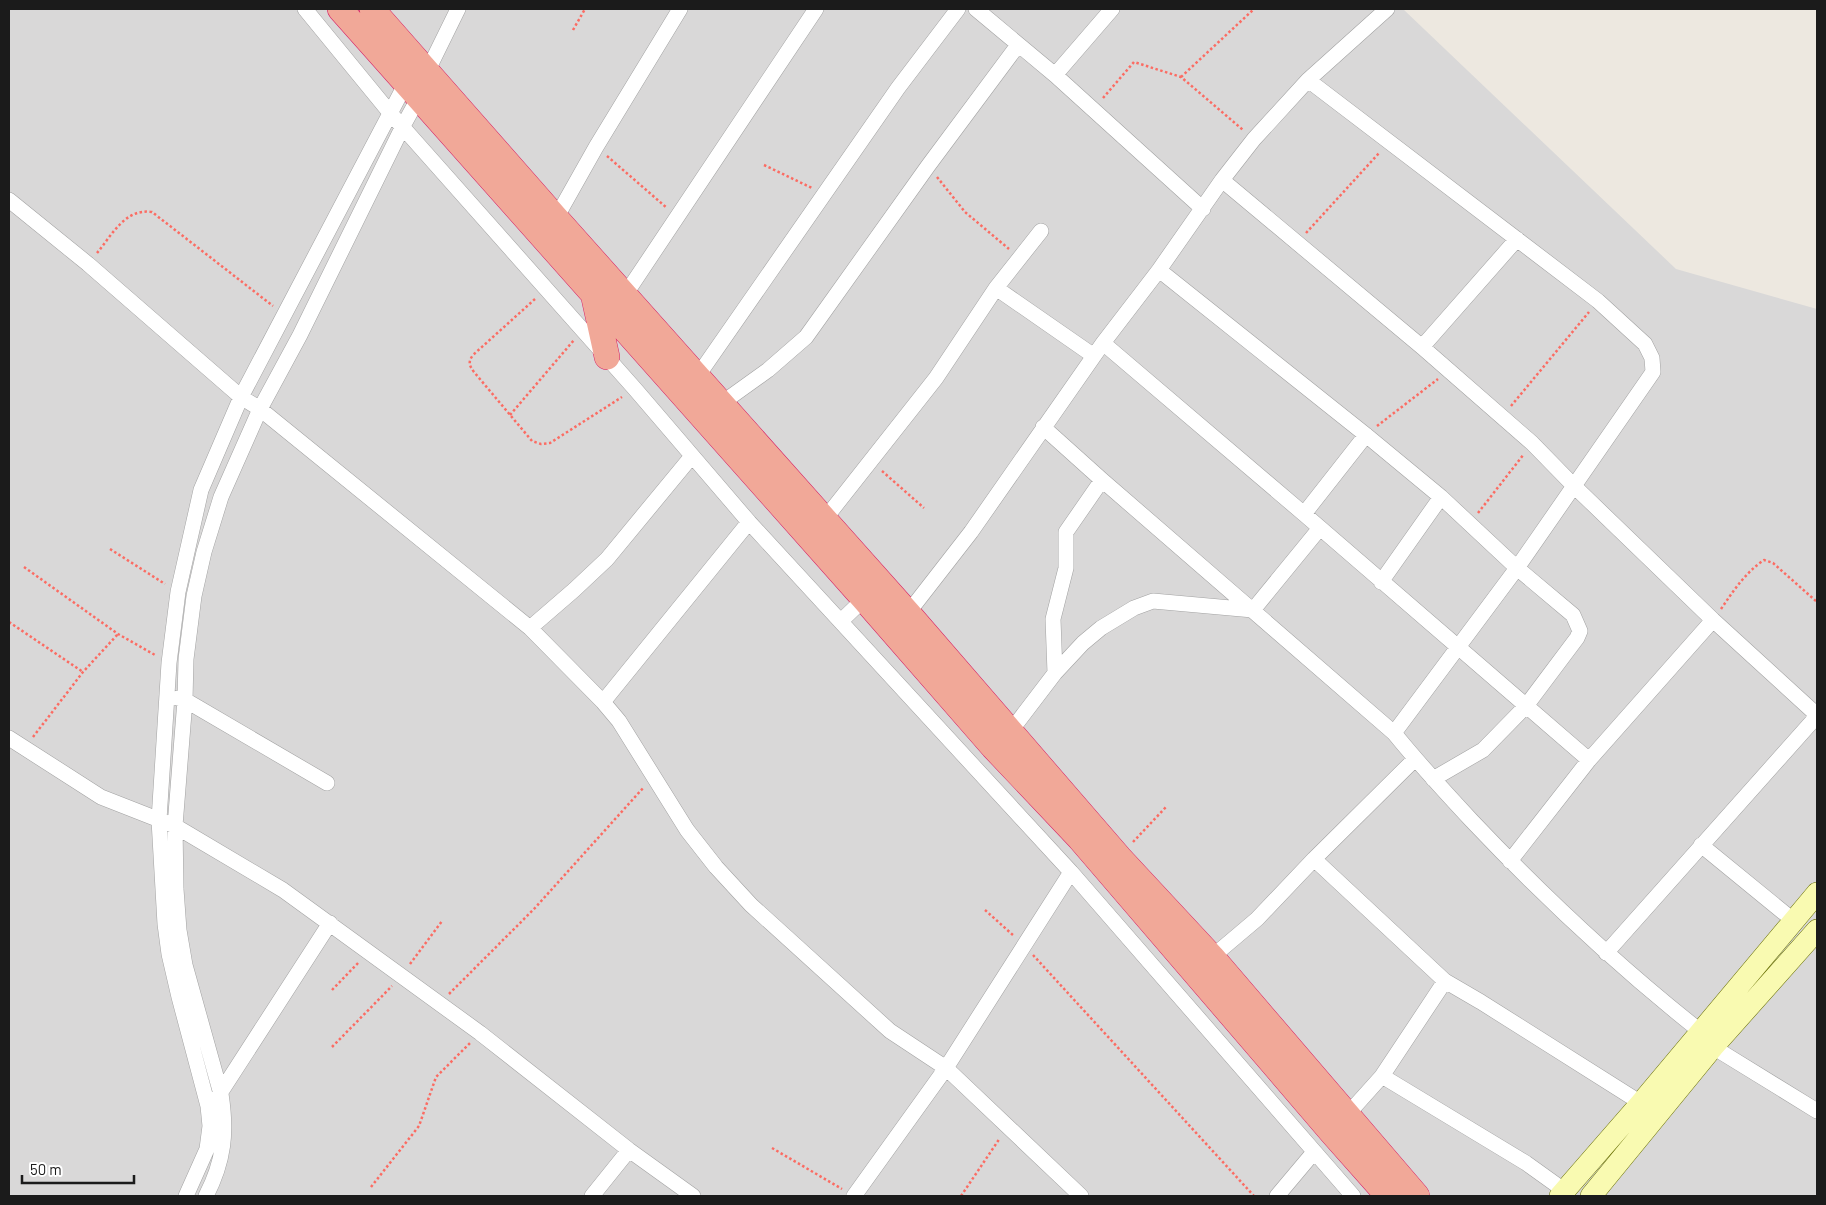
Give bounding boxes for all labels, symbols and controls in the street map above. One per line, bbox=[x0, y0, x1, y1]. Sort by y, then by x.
scale bar bbox=[22, 1152, 135, 1184]
text: 50 m bbox=[30, 1160, 62, 1178]

